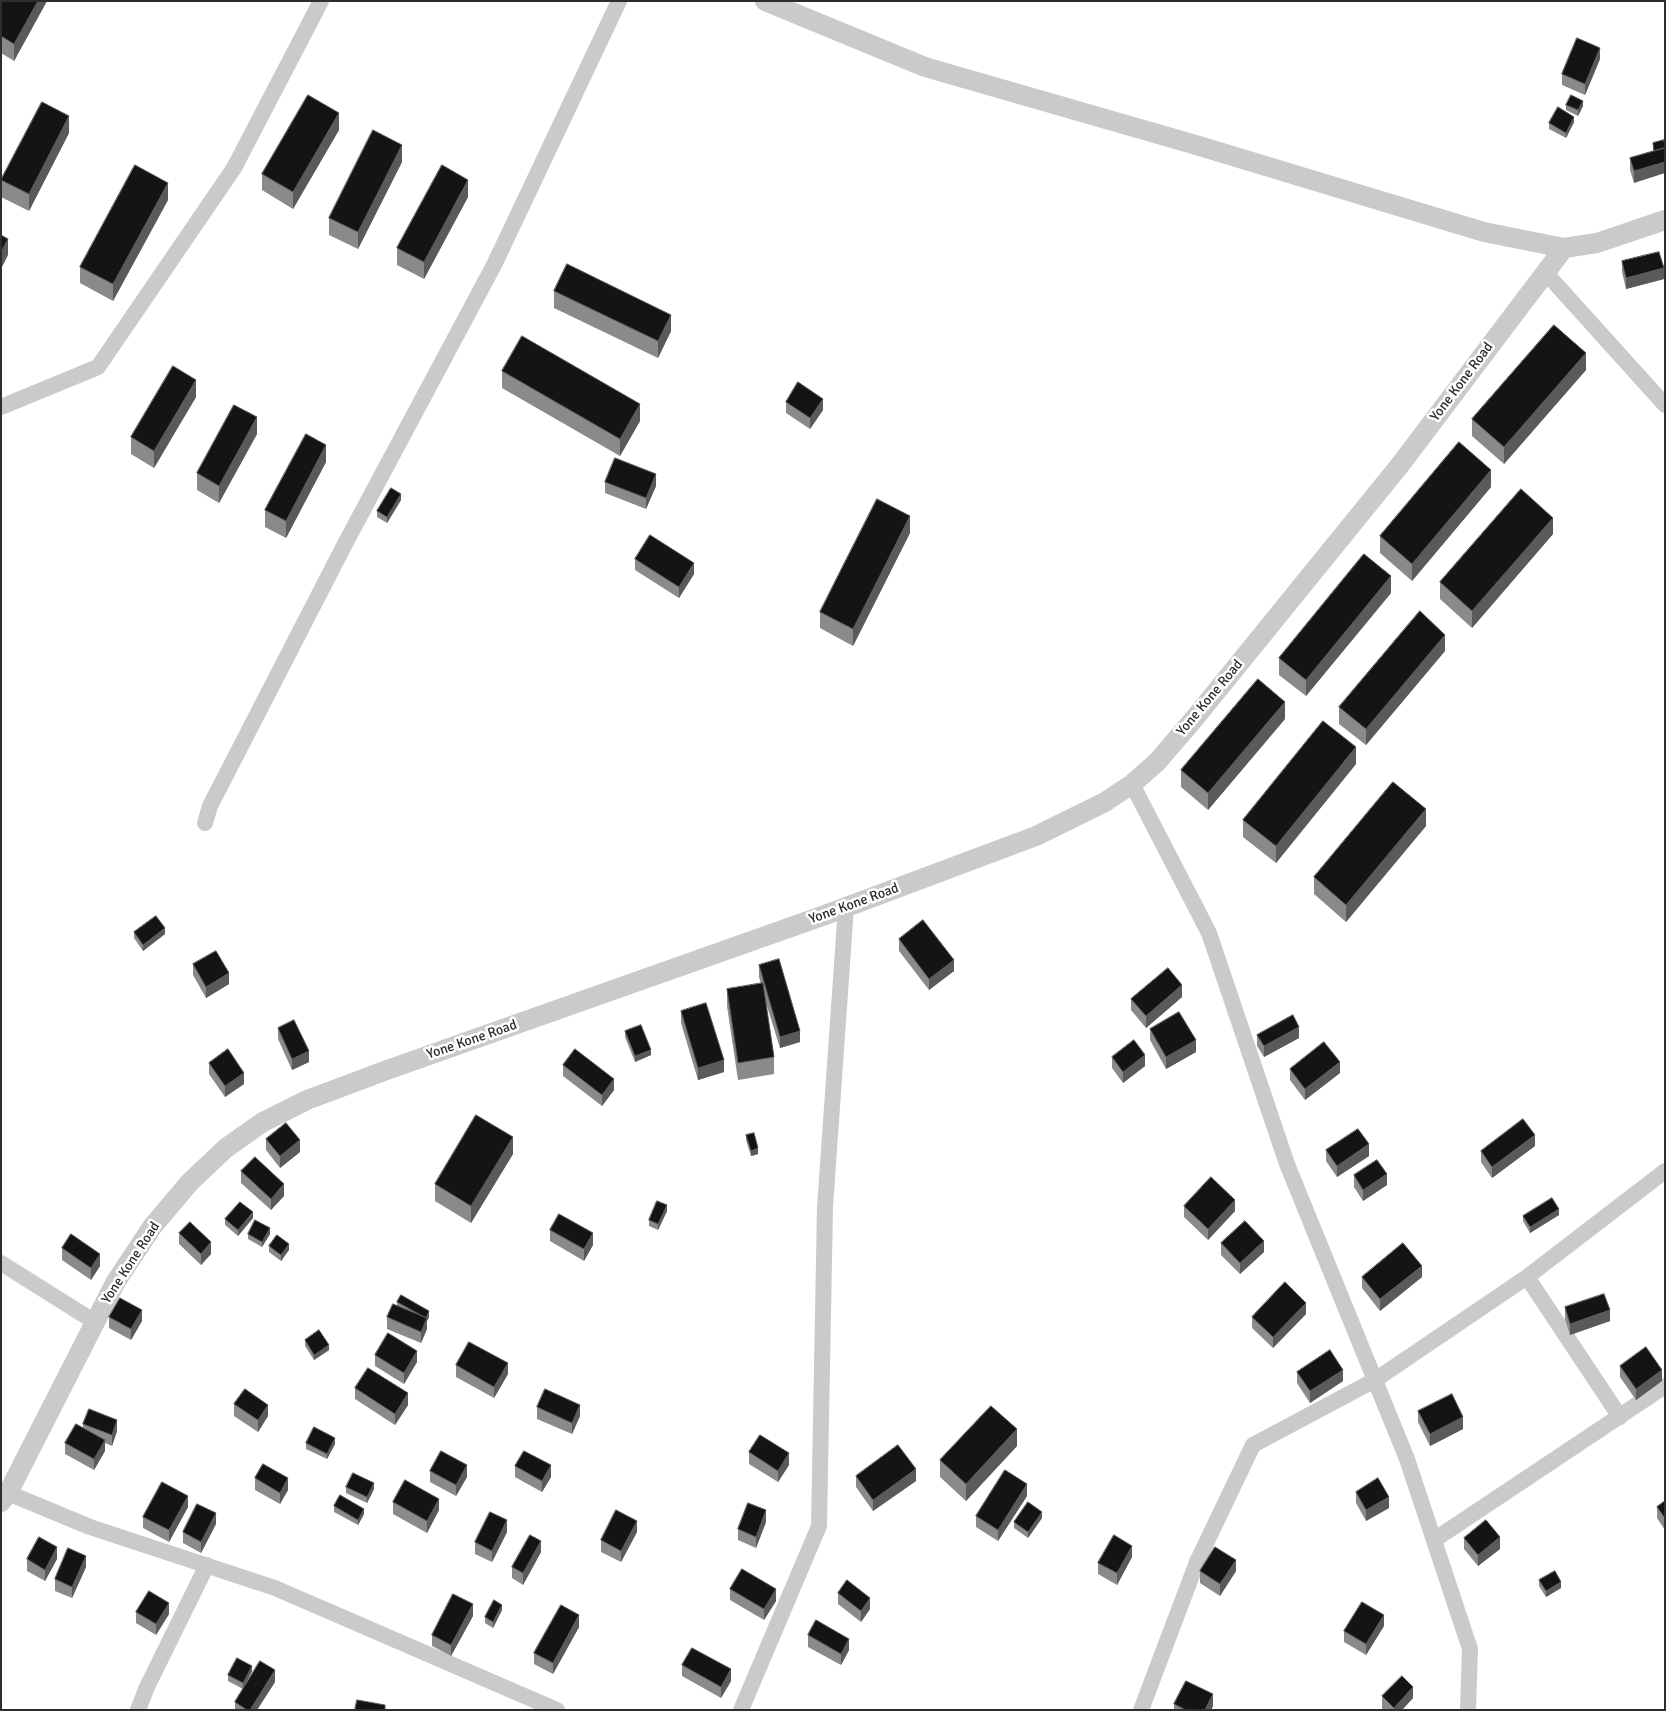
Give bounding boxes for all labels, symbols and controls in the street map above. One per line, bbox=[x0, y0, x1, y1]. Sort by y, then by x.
street label: Yone Kone Road bbox=[1427, 339, 1497, 425]
street label: Yone Kone Road bbox=[1173, 656, 1247, 740]
street label: Yone Kone Road bbox=[807, 880, 901, 928]
street label: Yone Kone Road bbox=[425, 1017, 519, 1063]
street label: Yone Kone Road bbox=[98, 1219, 164, 1307]

